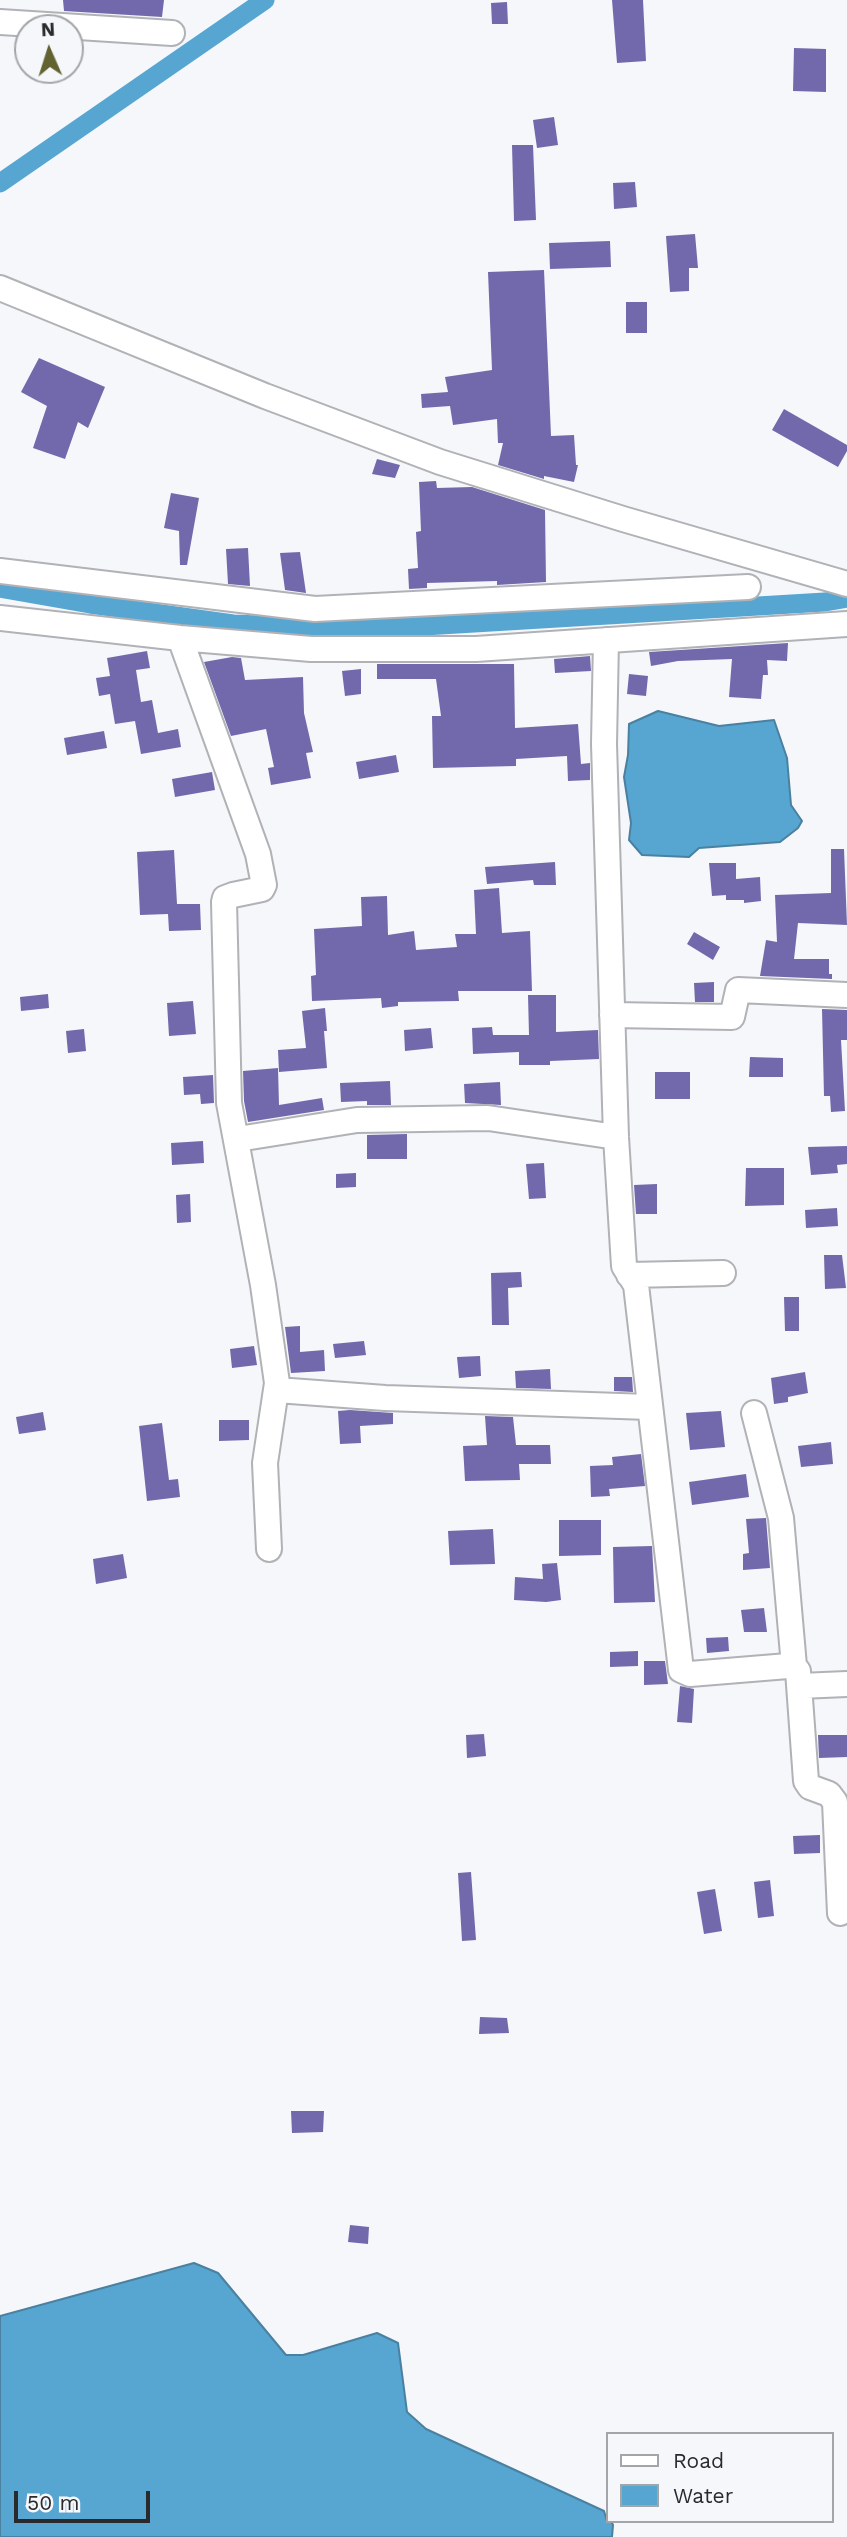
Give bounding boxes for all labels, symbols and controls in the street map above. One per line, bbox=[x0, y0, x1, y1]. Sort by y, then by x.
north arrow bbox=[14, 14, 84, 84]
text: N bbox=[40, 18, 56, 41]
legend bbox=[606, 2432, 833, 2523]
text: Road bbox=[673, 2448, 724, 2473]
scale bar bbox=[18, 2478, 154, 2522]
text: Water bbox=[673, 2483, 733, 2508]
text: 50 m bbox=[27, 2490, 79, 2515]

